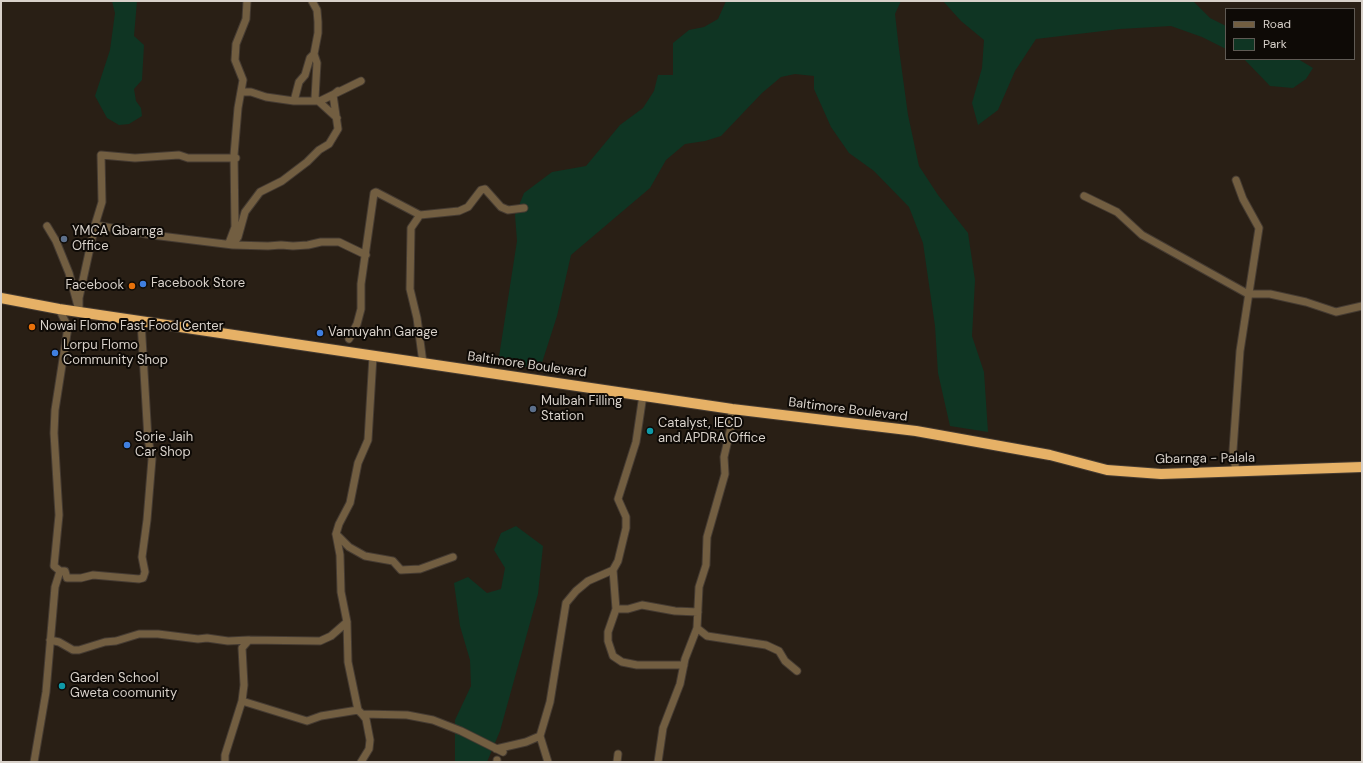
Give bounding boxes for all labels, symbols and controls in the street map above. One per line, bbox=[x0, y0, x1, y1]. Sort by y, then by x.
legend bbox=[1225, 8, 1355, 60]
text: Road bbox=[1263, 16, 1291, 32]
text: Park bbox=[1263, 36, 1287, 52]
place label: YMCA Gbarnga Office bbox=[72, 224, 163, 255]
marker: YMCA Gbarnga Office bbox=[59, 234, 69, 244]
place label: Facebook Store bbox=[151, 276, 245, 292]
place label: Facebook bbox=[65, 278, 124, 294]
marker: Facebook Store bbox=[138, 279, 148, 289]
marker: Facebook bbox=[127, 281, 137, 291]
place label: Nowai Flomo Fast Food Center bbox=[40, 319, 223, 335]
marker: Nowai Flomo Fast Food Center bbox=[27, 322, 37, 332]
place label: Vamuyahn Garage bbox=[328, 325, 438, 341]
marker: Vamuyahn Garage bbox=[315, 328, 325, 338]
place label: Lorpu Flomo Community Shop bbox=[63, 338, 168, 369]
marker: Lorpu Flomo Community Shop bbox=[50, 348, 60, 358]
street label: Baltimore Boulevard bbox=[466, 349, 588, 381]
place label: Mulbah Filling Station bbox=[541, 394, 622, 425]
street label: Baltimore Boulevard bbox=[787, 395, 909, 425]
marker: Mulbah Filling Station bbox=[528, 404, 538, 414]
place label: Catalyst, IECD and APDRA Office bbox=[658, 416, 766, 447]
marker: Catalyst, IECD and APDRA Office bbox=[645, 426, 655, 436]
place label: Sorie Jaih Car Shop bbox=[135, 430, 193, 461]
marker: Sorie Jaih Car Shop bbox=[122, 440, 132, 450]
street label: Gbarnga - Palala bbox=[1155, 450, 1255, 468]
place label: Garden School Gweta coomunity bbox=[70, 671, 177, 702]
marker: Garden School Gweta coomunity bbox=[57, 681, 67, 691]

